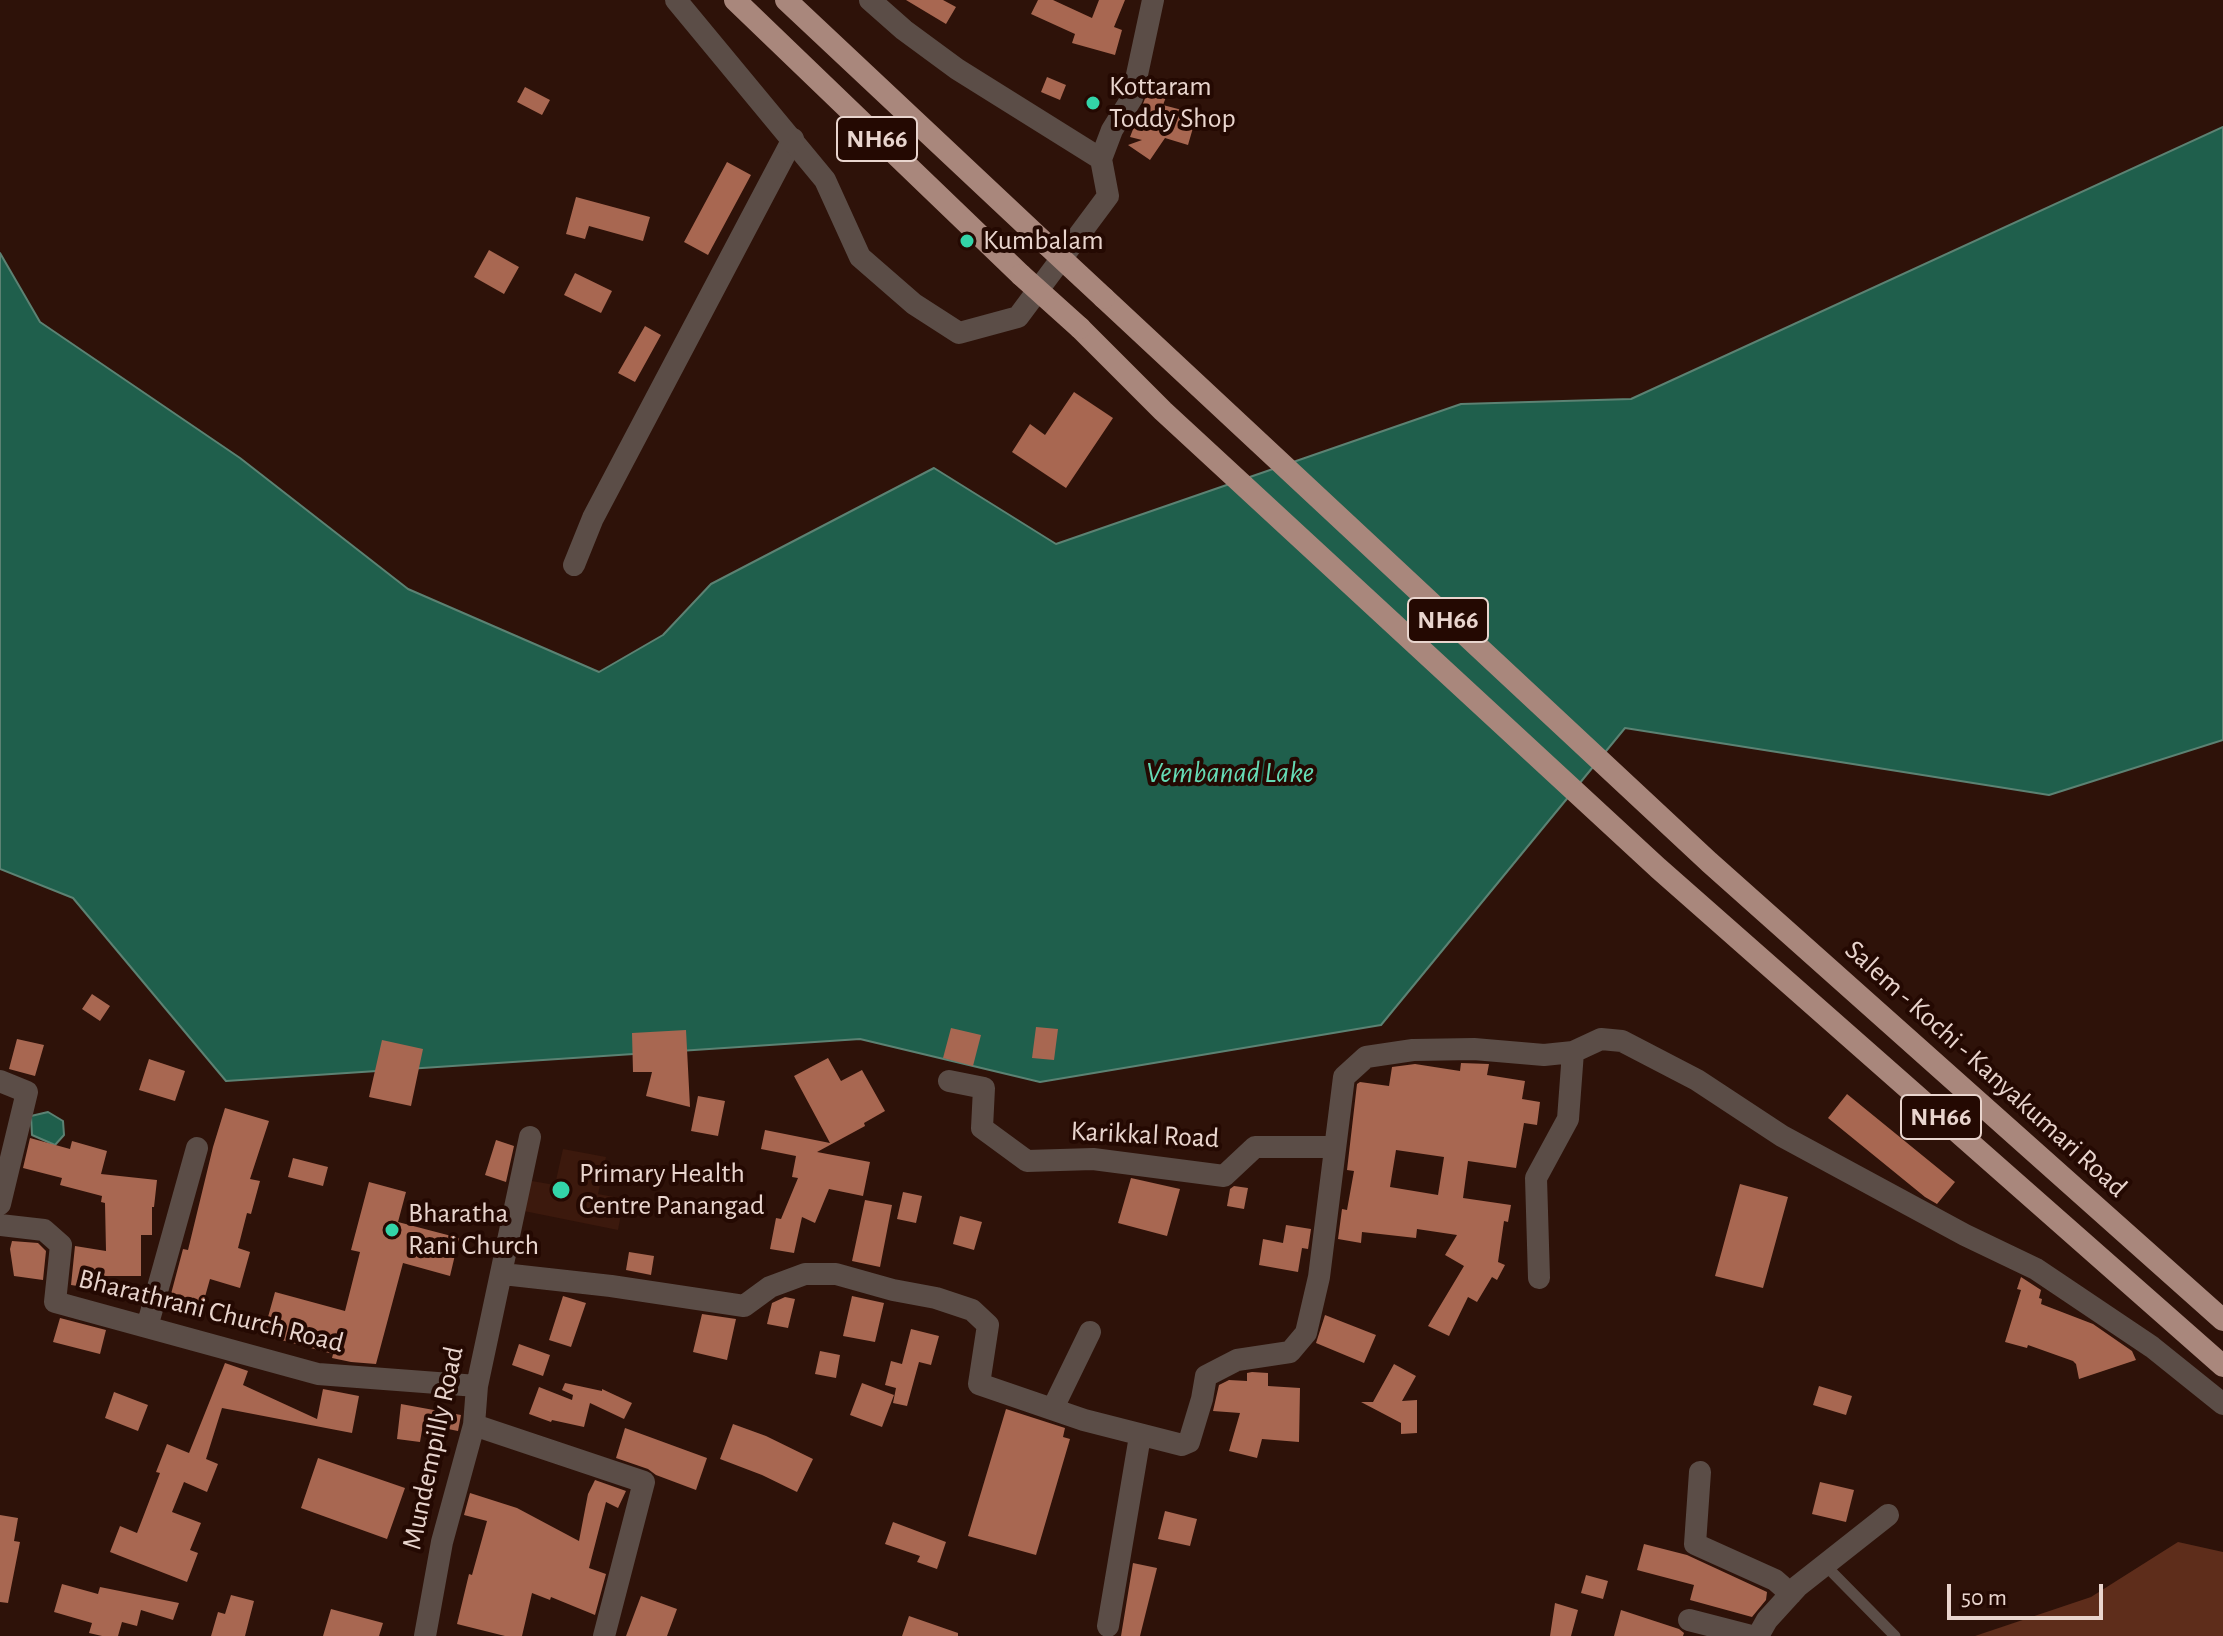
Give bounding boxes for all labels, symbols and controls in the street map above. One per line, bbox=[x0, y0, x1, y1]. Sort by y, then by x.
place label: Kottaram Toddy Shop bbox=[1109, 70, 1236, 136]
marker: Kottaram Toddy Shop bbox=[1084, 94, 1102, 112]
road number: NH66 bbox=[837, 117, 917, 161]
place label: Kumbalam bbox=[983, 224, 1104, 258]
marker: Kumbalam bbox=[958, 232, 976, 250]
road number: NH66 bbox=[1408, 598, 1488, 642]
water label: Vembanad Lake bbox=[1146, 755, 1314, 791]
street label: Salem - Kochi - Kanyakumari Road bbox=[1838, 933, 2134, 1205]
road number: NH66 bbox=[1901, 1095, 1981, 1139]
street label: Karikkal Road bbox=[1070, 1114, 1220, 1156]
place label: Primary Health Centre Panangad bbox=[579, 1157, 765, 1223]
marker: Primary Health Centre Panangad bbox=[550, 1179, 572, 1201]
place label: Bharatha Rani Church bbox=[408, 1197, 539, 1263]
marker: Bharatha Rani Church bbox=[383, 1221, 401, 1239]
street label: Bharathrani Church Road bbox=[75, 1262, 347, 1360]
street label: Mundempilly Road bbox=[395, 1343, 471, 1553]
scale bar bbox=[1951, 1568, 2107, 1618]
text: 50 m bbox=[1961, 1586, 2007, 1610]

